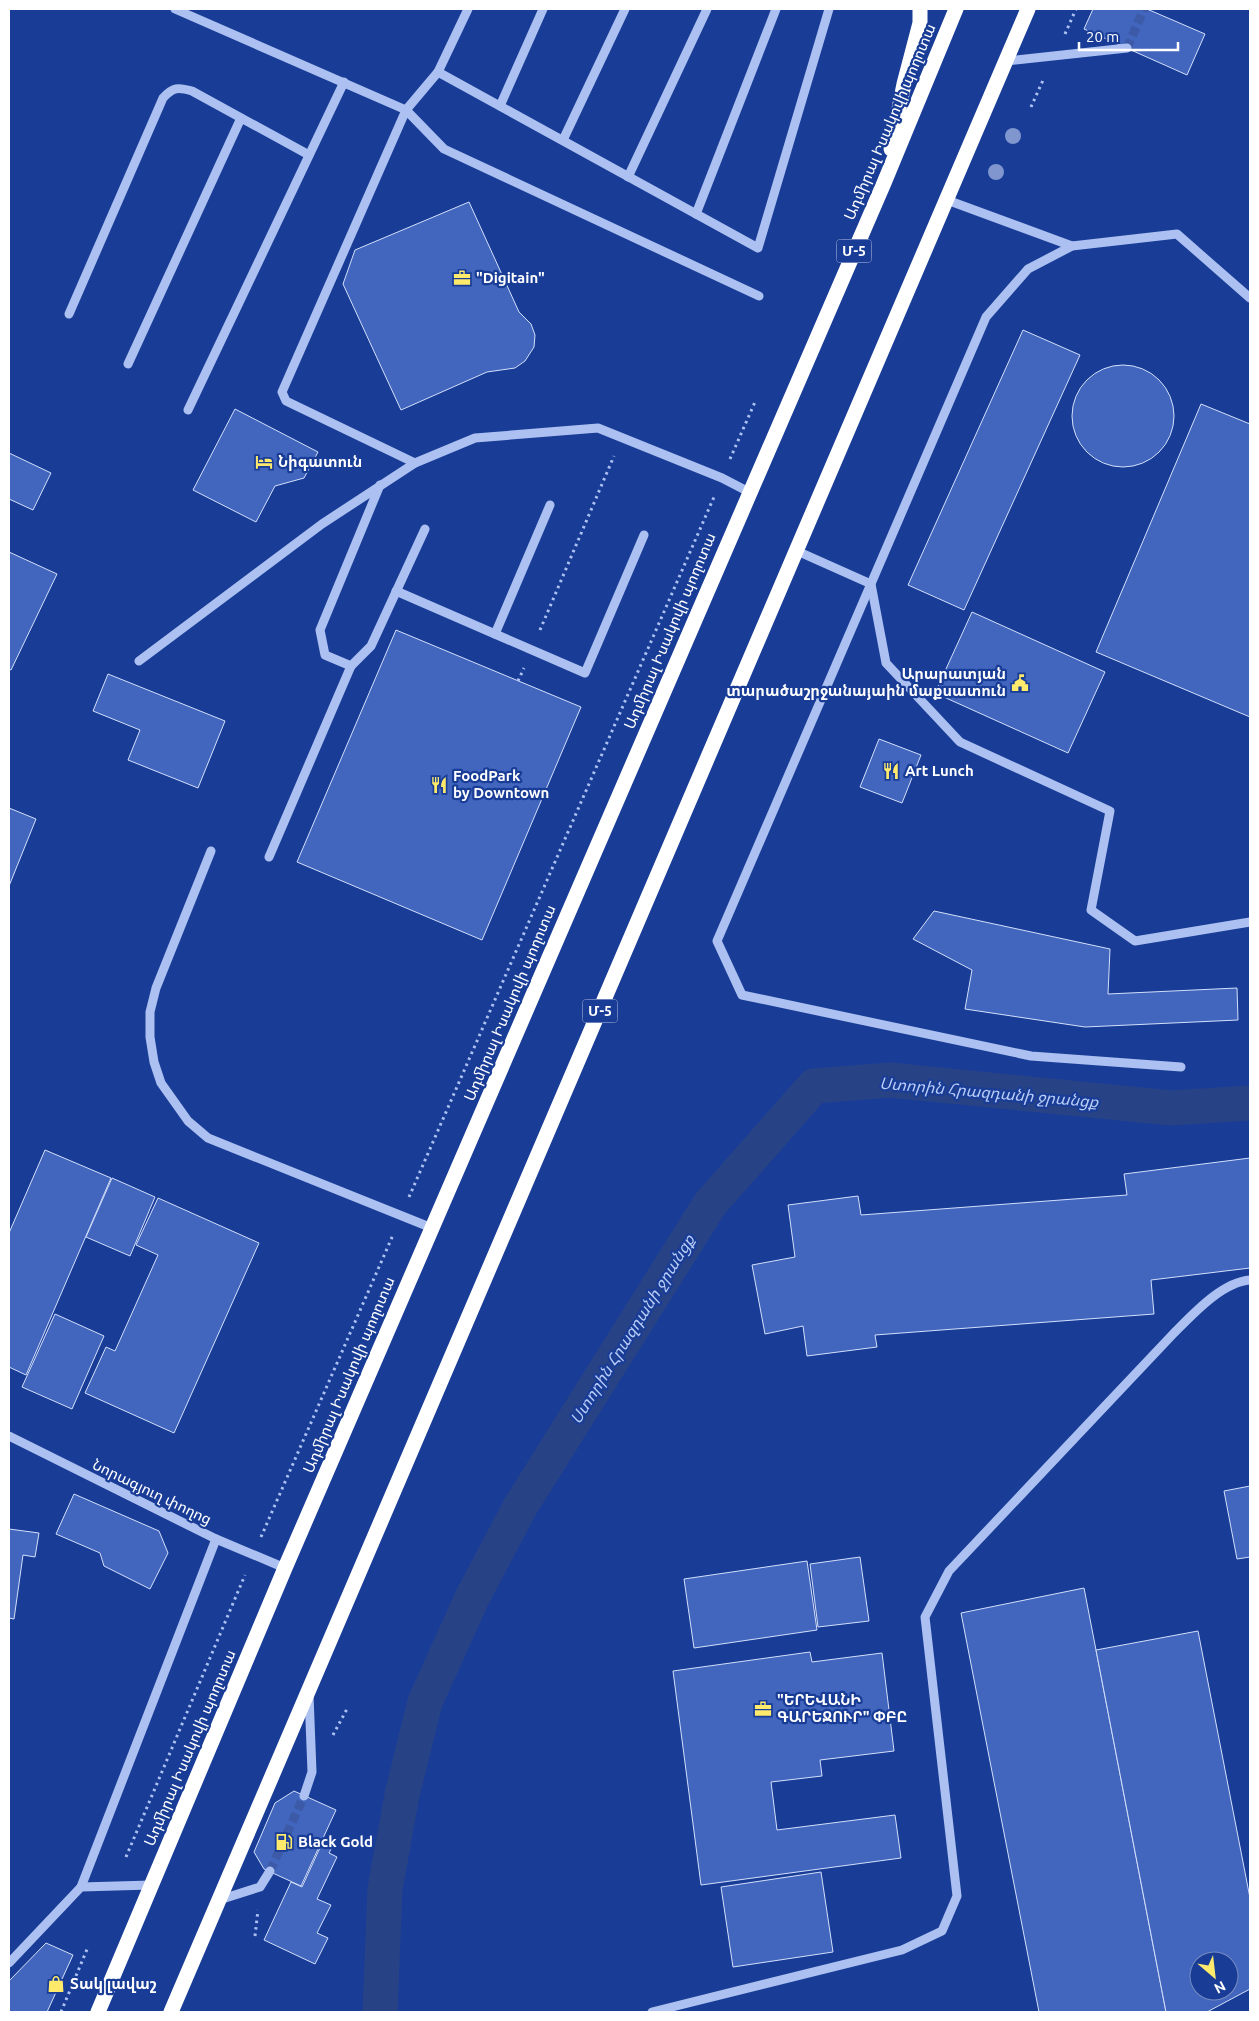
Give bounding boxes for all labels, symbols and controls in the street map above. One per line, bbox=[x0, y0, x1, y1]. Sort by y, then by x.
scale bar bbox=[1079, 20, 1178, 52]
street label: Ադմիրալ Իսակովի պողոտա bbox=[840, 21, 940, 223]
text: 20 m bbox=[1086, 28, 1119, 45]
road number: Մ-5 bbox=[836, 240, 872, 262]
office icon: "Digitain" bbox=[452, 268, 472, 288]
place label: "Digitain" bbox=[476, 269, 545, 286]
hotel icon: Նիգատուն bbox=[254, 452, 274, 472]
place label: Նիգատուն bbox=[278, 453, 362, 471]
street label: Ադմիրալ Իսակովի պողոտա bbox=[620, 530, 720, 732]
place label: Արարատյան տարածաշրջանայաին մաքսատուն bbox=[726, 665, 1006, 700]
public building icon: Արարատյան տարածաշրջանայաին մաքսատուն bbox=[1010, 673, 1030, 693]
restaurant icon: Art Lunch bbox=[881, 761, 901, 781]
place label: Art Lunch bbox=[905, 762, 974, 779]
place label: FoodPark by Downtown bbox=[453, 767, 549, 801]
restaurant icon: FoodPark by Downtown bbox=[429, 775, 449, 795]
street label: Ադմիրալ Իսակովի պողոտա bbox=[460, 902, 560, 1104]
road number: Մ-5 bbox=[582, 999, 618, 1022]
water label: Ստորին Հրազդանի ջրանցք bbox=[879, 1073, 1101, 1112]
water label: Ստորին Հրազդանի ջրանցք bbox=[566, 1230, 699, 1427]
street label: Ադմիրալ Իսակովի պողոտա bbox=[299, 1274, 399, 1476]
street label: Նորագյուղ փողոց bbox=[90, 1455, 214, 1529]
street label: Ադմիրալ Իսակովի պողոտա bbox=[140, 1647, 240, 1849]
place label: "ԵՐԵՎԱՆԻ ԳԱՐԵՋՈՒՐ" ՓԲԸ bbox=[777, 1691, 907, 1725]
office icon: "ԵՐԵՎԱՆԻ ԳԱՐԵՋՈՒՐ" ՓԲԸ bbox=[753, 1699, 773, 1719]
fuel station icon: Black Gold bbox=[274, 1832, 294, 1852]
place label: Black Gold bbox=[298, 1833, 373, 1850]
north arrow bbox=[1189, 1951, 1239, 2001]
shop icon: Տակ լավաշ bbox=[46, 1974, 66, 1994]
place label: Տակ լավաշ bbox=[70, 1975, 157, 1993]
text: N bbox=[1212, 1978, 1228, 1997]

